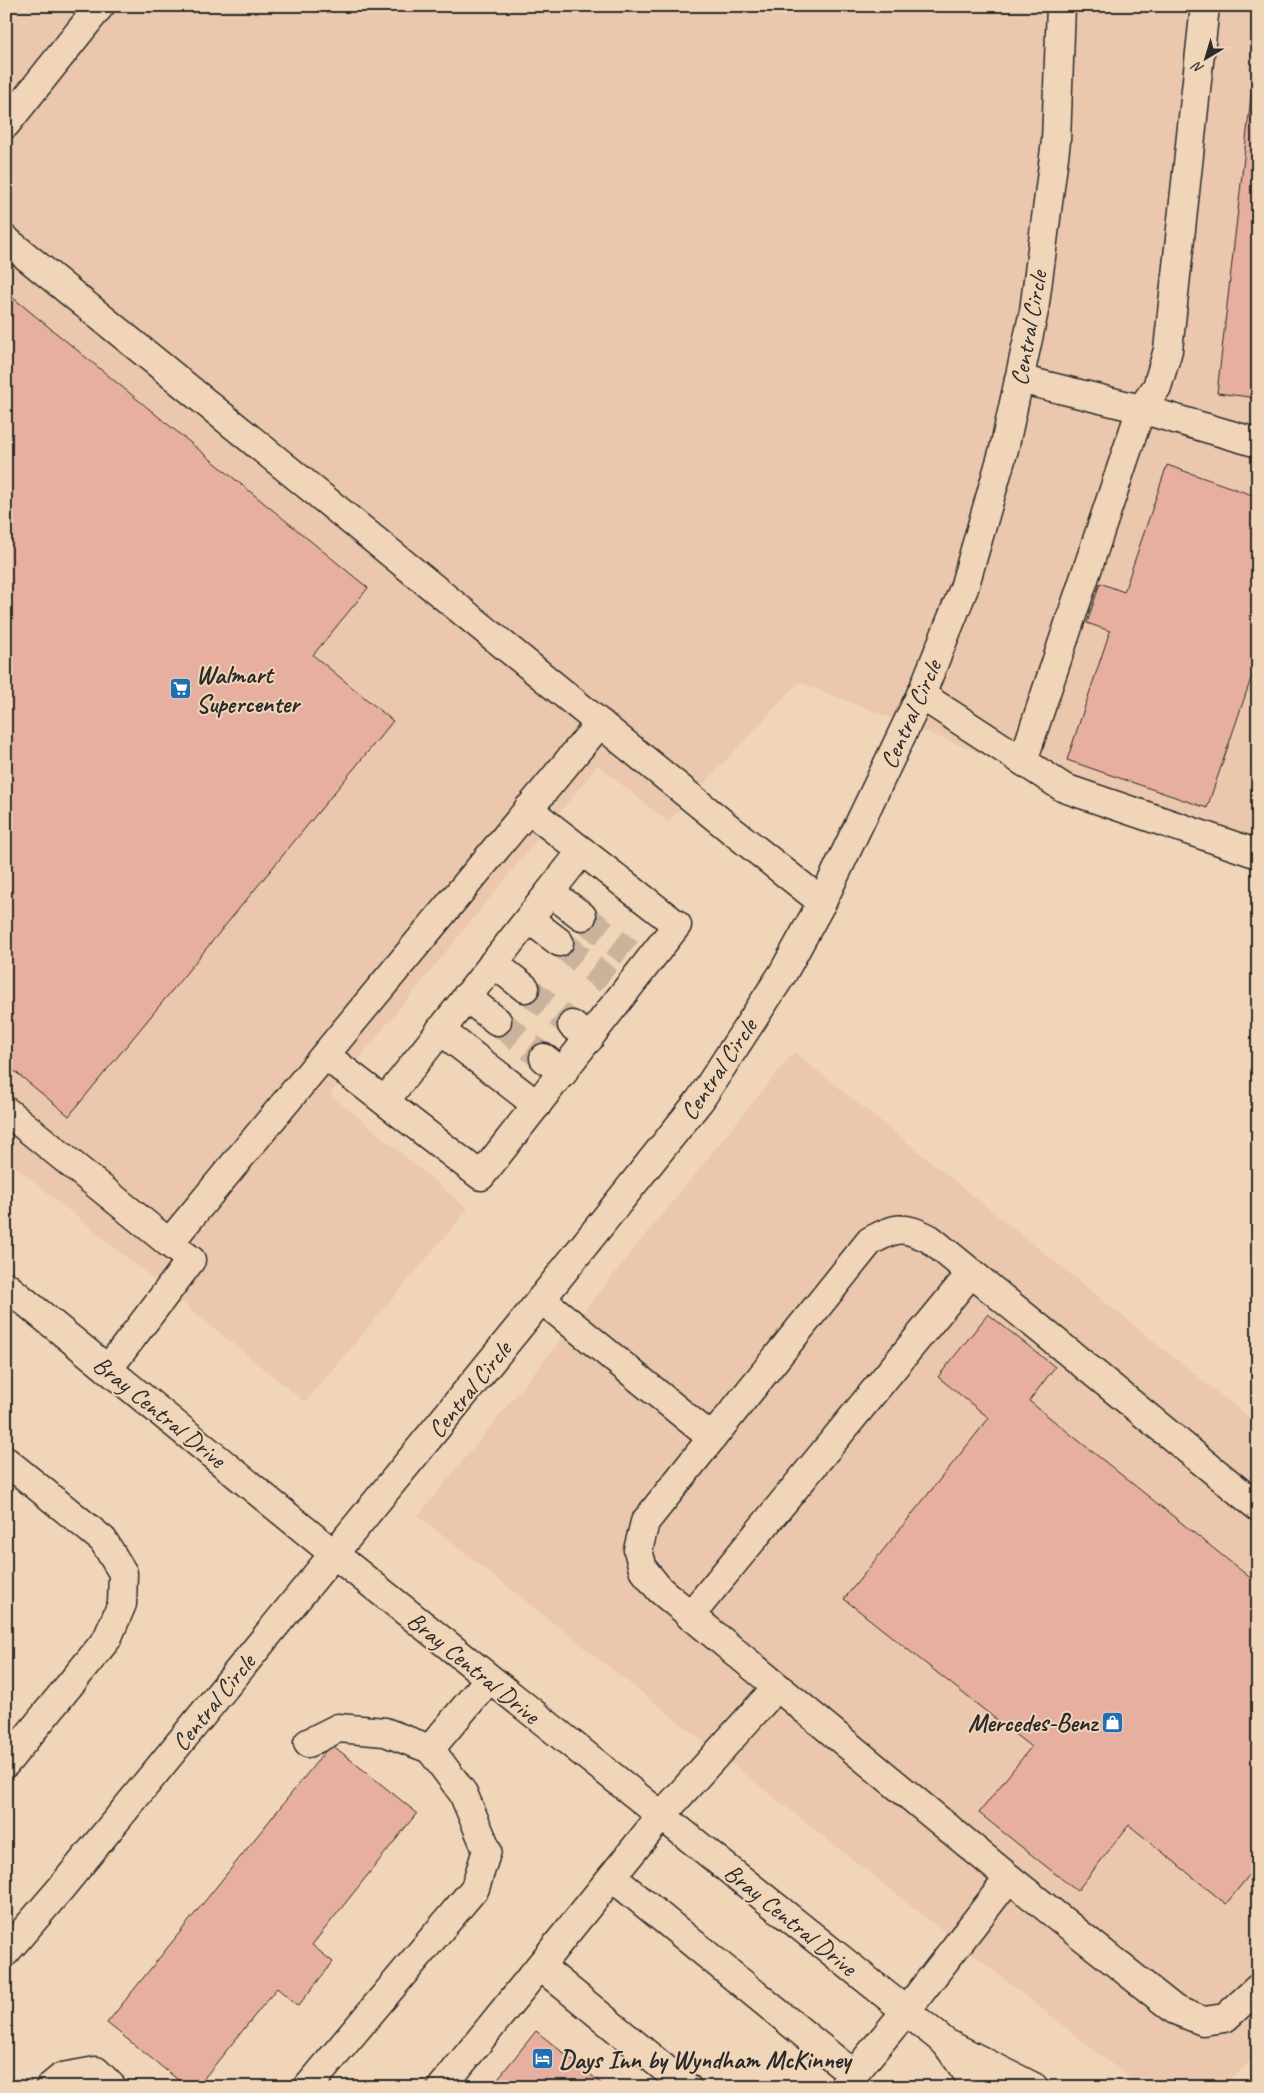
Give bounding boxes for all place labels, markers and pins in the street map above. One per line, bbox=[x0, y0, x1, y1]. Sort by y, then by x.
place label: Walmart Supercenter bbox=[196, 659, 302, 720]
supermarket icon: Walmart Supercenter bbox=[168, 676, 192, 700]
place label: Mercedes-Benz bbox=[968, 1707, 1100, 1739]
shop icon: Mercedes-Benz bbox=[1101, 1710, 1125, 1734]
place label: Days Inn by Wyndham McKinney bbox=[559, 2044, 853, 2076]
hotel icon: Days Inn by Wyndham McKinney bbox=[531, 2047, 555, 2071]

